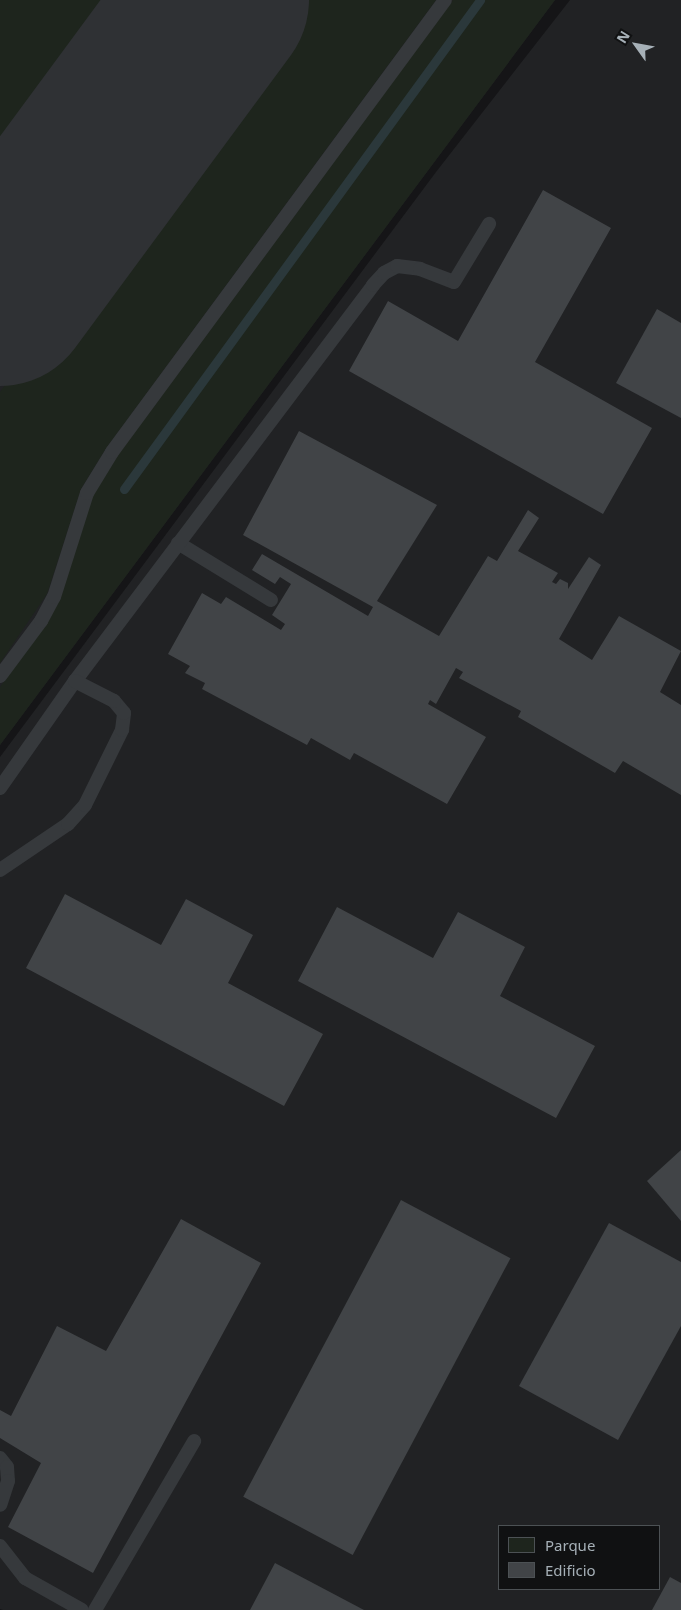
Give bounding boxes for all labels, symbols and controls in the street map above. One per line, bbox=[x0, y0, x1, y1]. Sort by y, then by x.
north arrow bbox=[611, 20, 661, 70]
text: N bbox=[612, 27, 634, 47]
legend bbox=[498, 1525, 661, 1590]
text: Parque bbox=[545, 1535, 595, 1555]
text: Edificio bbox=[545, 1560, 596, 1580]

